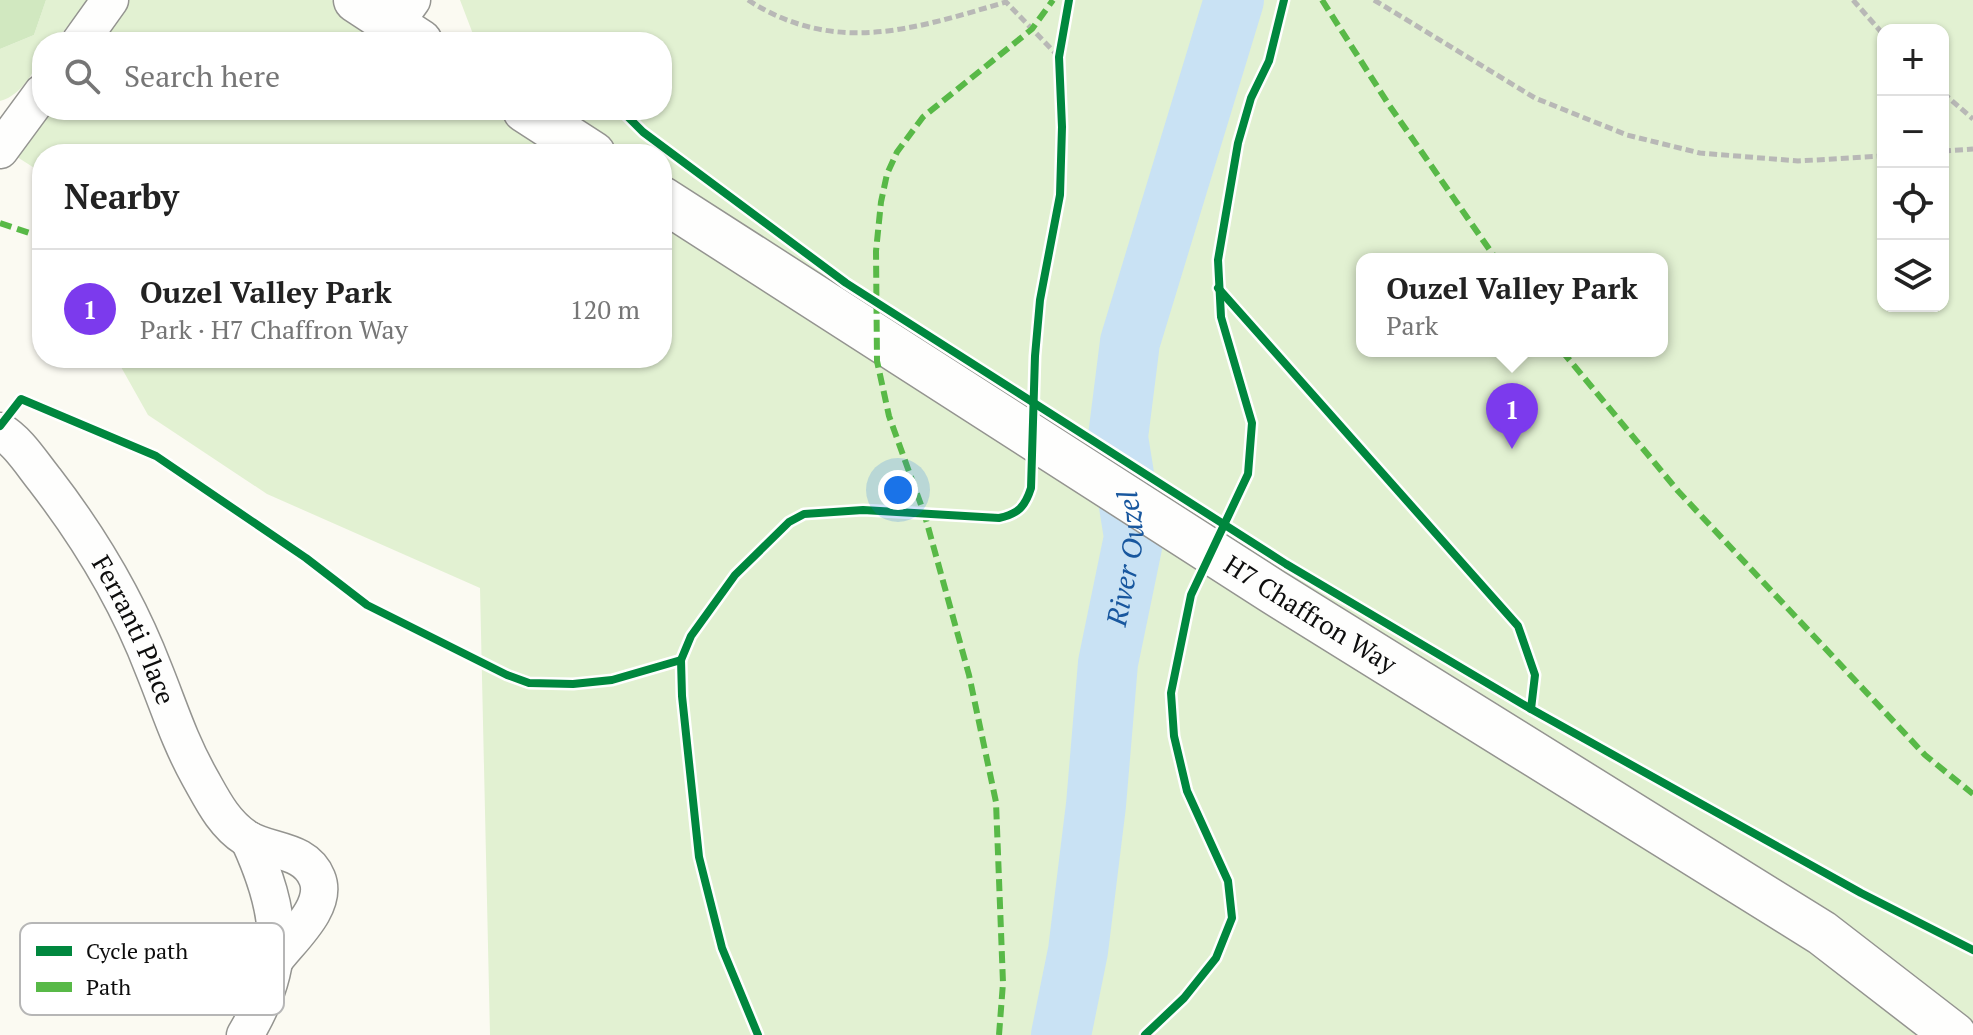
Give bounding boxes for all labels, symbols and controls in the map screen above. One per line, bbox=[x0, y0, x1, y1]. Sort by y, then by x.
map controls bbox=[1877, 24, 1949, 312]
button: + bbox=[1877, 24, 1949, 96]
search box bbox=[32, 32, 672, 120]
icon: search bbox=[60, 54, 104, 98]
text: Search here bbox=[124, 56, 280, 96]
button: − bbox=[1877, 96, 1949, 168]
button: locate bbox=[1877, 168, 1949, 240]
text: Nearby bbox=[64, 174, 179, 219]
button: layers bbox=[1877, 240, 1949, 312]
popup bbox=[1356, 253, 1668, 357]
text: Ouzel Valley Park bbox=[1386, 268, 1638, 308]
text: Ouzel Valley Park bbox=[140, 272, 392, 312]
text: 1 bbox=[83, 292, 97, 326]
text: 120 m bbox=[570, 292, 640, 326]
text: Park bbox=[1386, 308, 1438, 342]
text: Park · H7 Chaffron Way bbox=[140, 312, 408, 346]
pin: 1 bbox=[1486, 383, 1538, 449]
your location bbox=[878, 470, 918, 510]
water label: River Ouzel bbox=[1097, 488, 1152, 630]
street label: H7 Chaffron Way bbox=[1218, 547, 1404, 681]
street label: Ferranti Place bbox=[85, 549, 184, 709]
legend bbox=[20, 923, 284, 1015]
text: Cycle path bbox=[86, 936, 188, 965]
text: Path bbox=[86, 972, 131, 1001]

